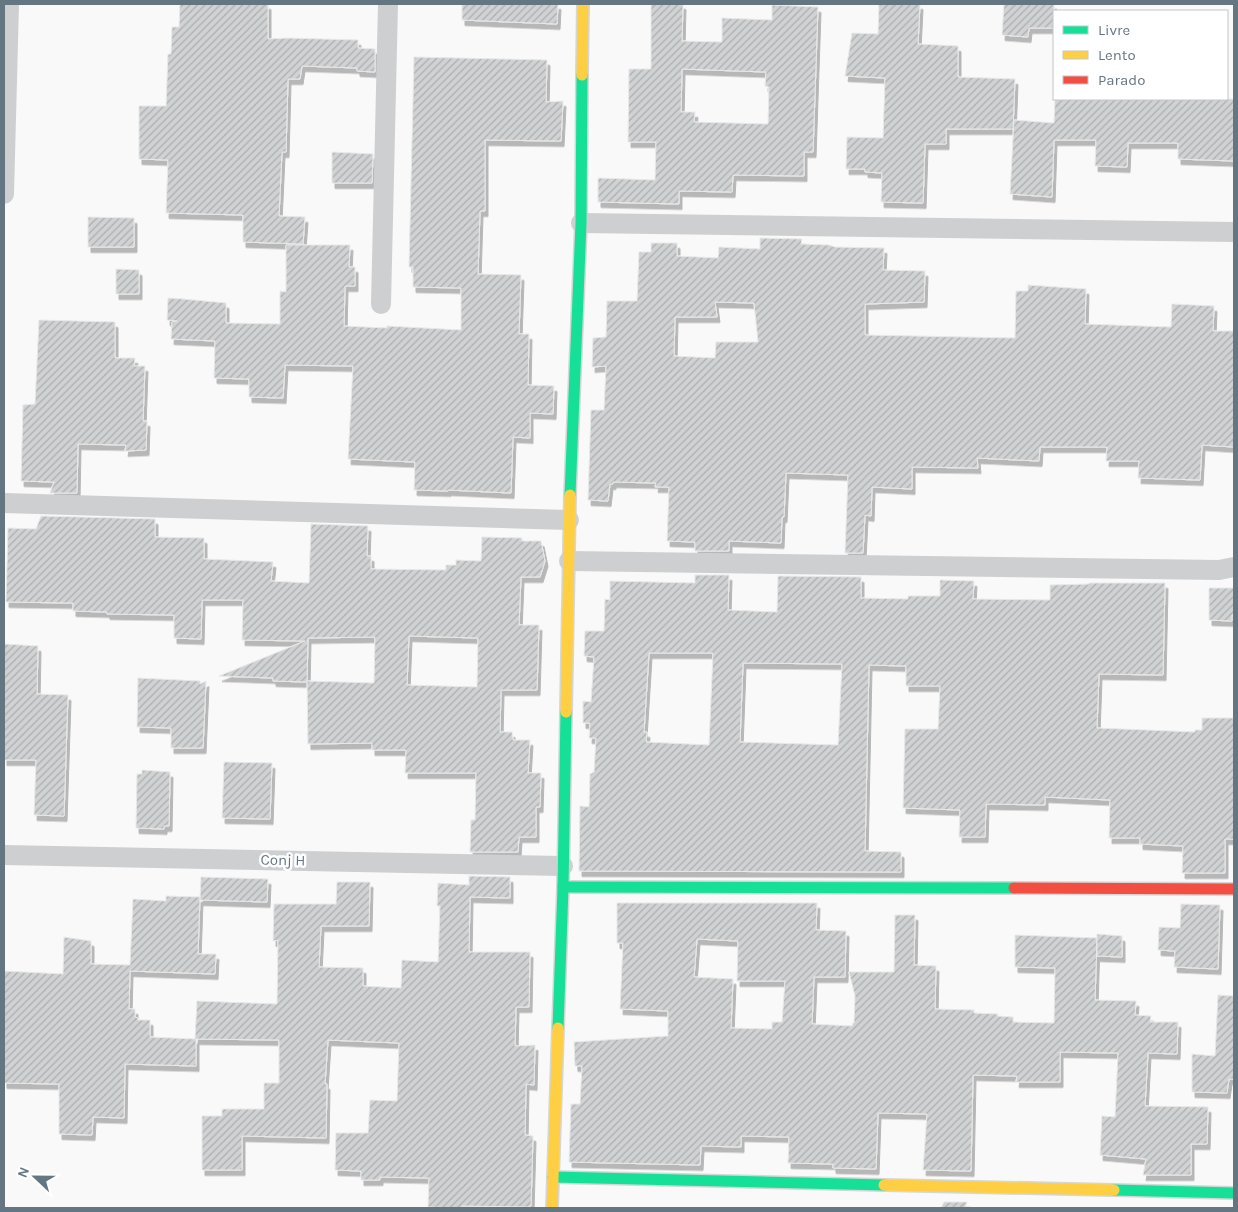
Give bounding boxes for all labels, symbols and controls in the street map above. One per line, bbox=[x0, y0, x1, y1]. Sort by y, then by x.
legend bbox=[1053, 10, 1228, 100]
text: Livre bbox=[1098, 21, 1130, 39]
text: Lento bbox=[1098, 46, 1136, 64]
text: Parado bbox=[1098, 71, 1145, 89]
street label: Conj H bbox=[260, 851, 306, 869]
north arrow bbox=[10, 1152, 60, 1202]
text: N bbox=[14, 1164, 33, 1180]

